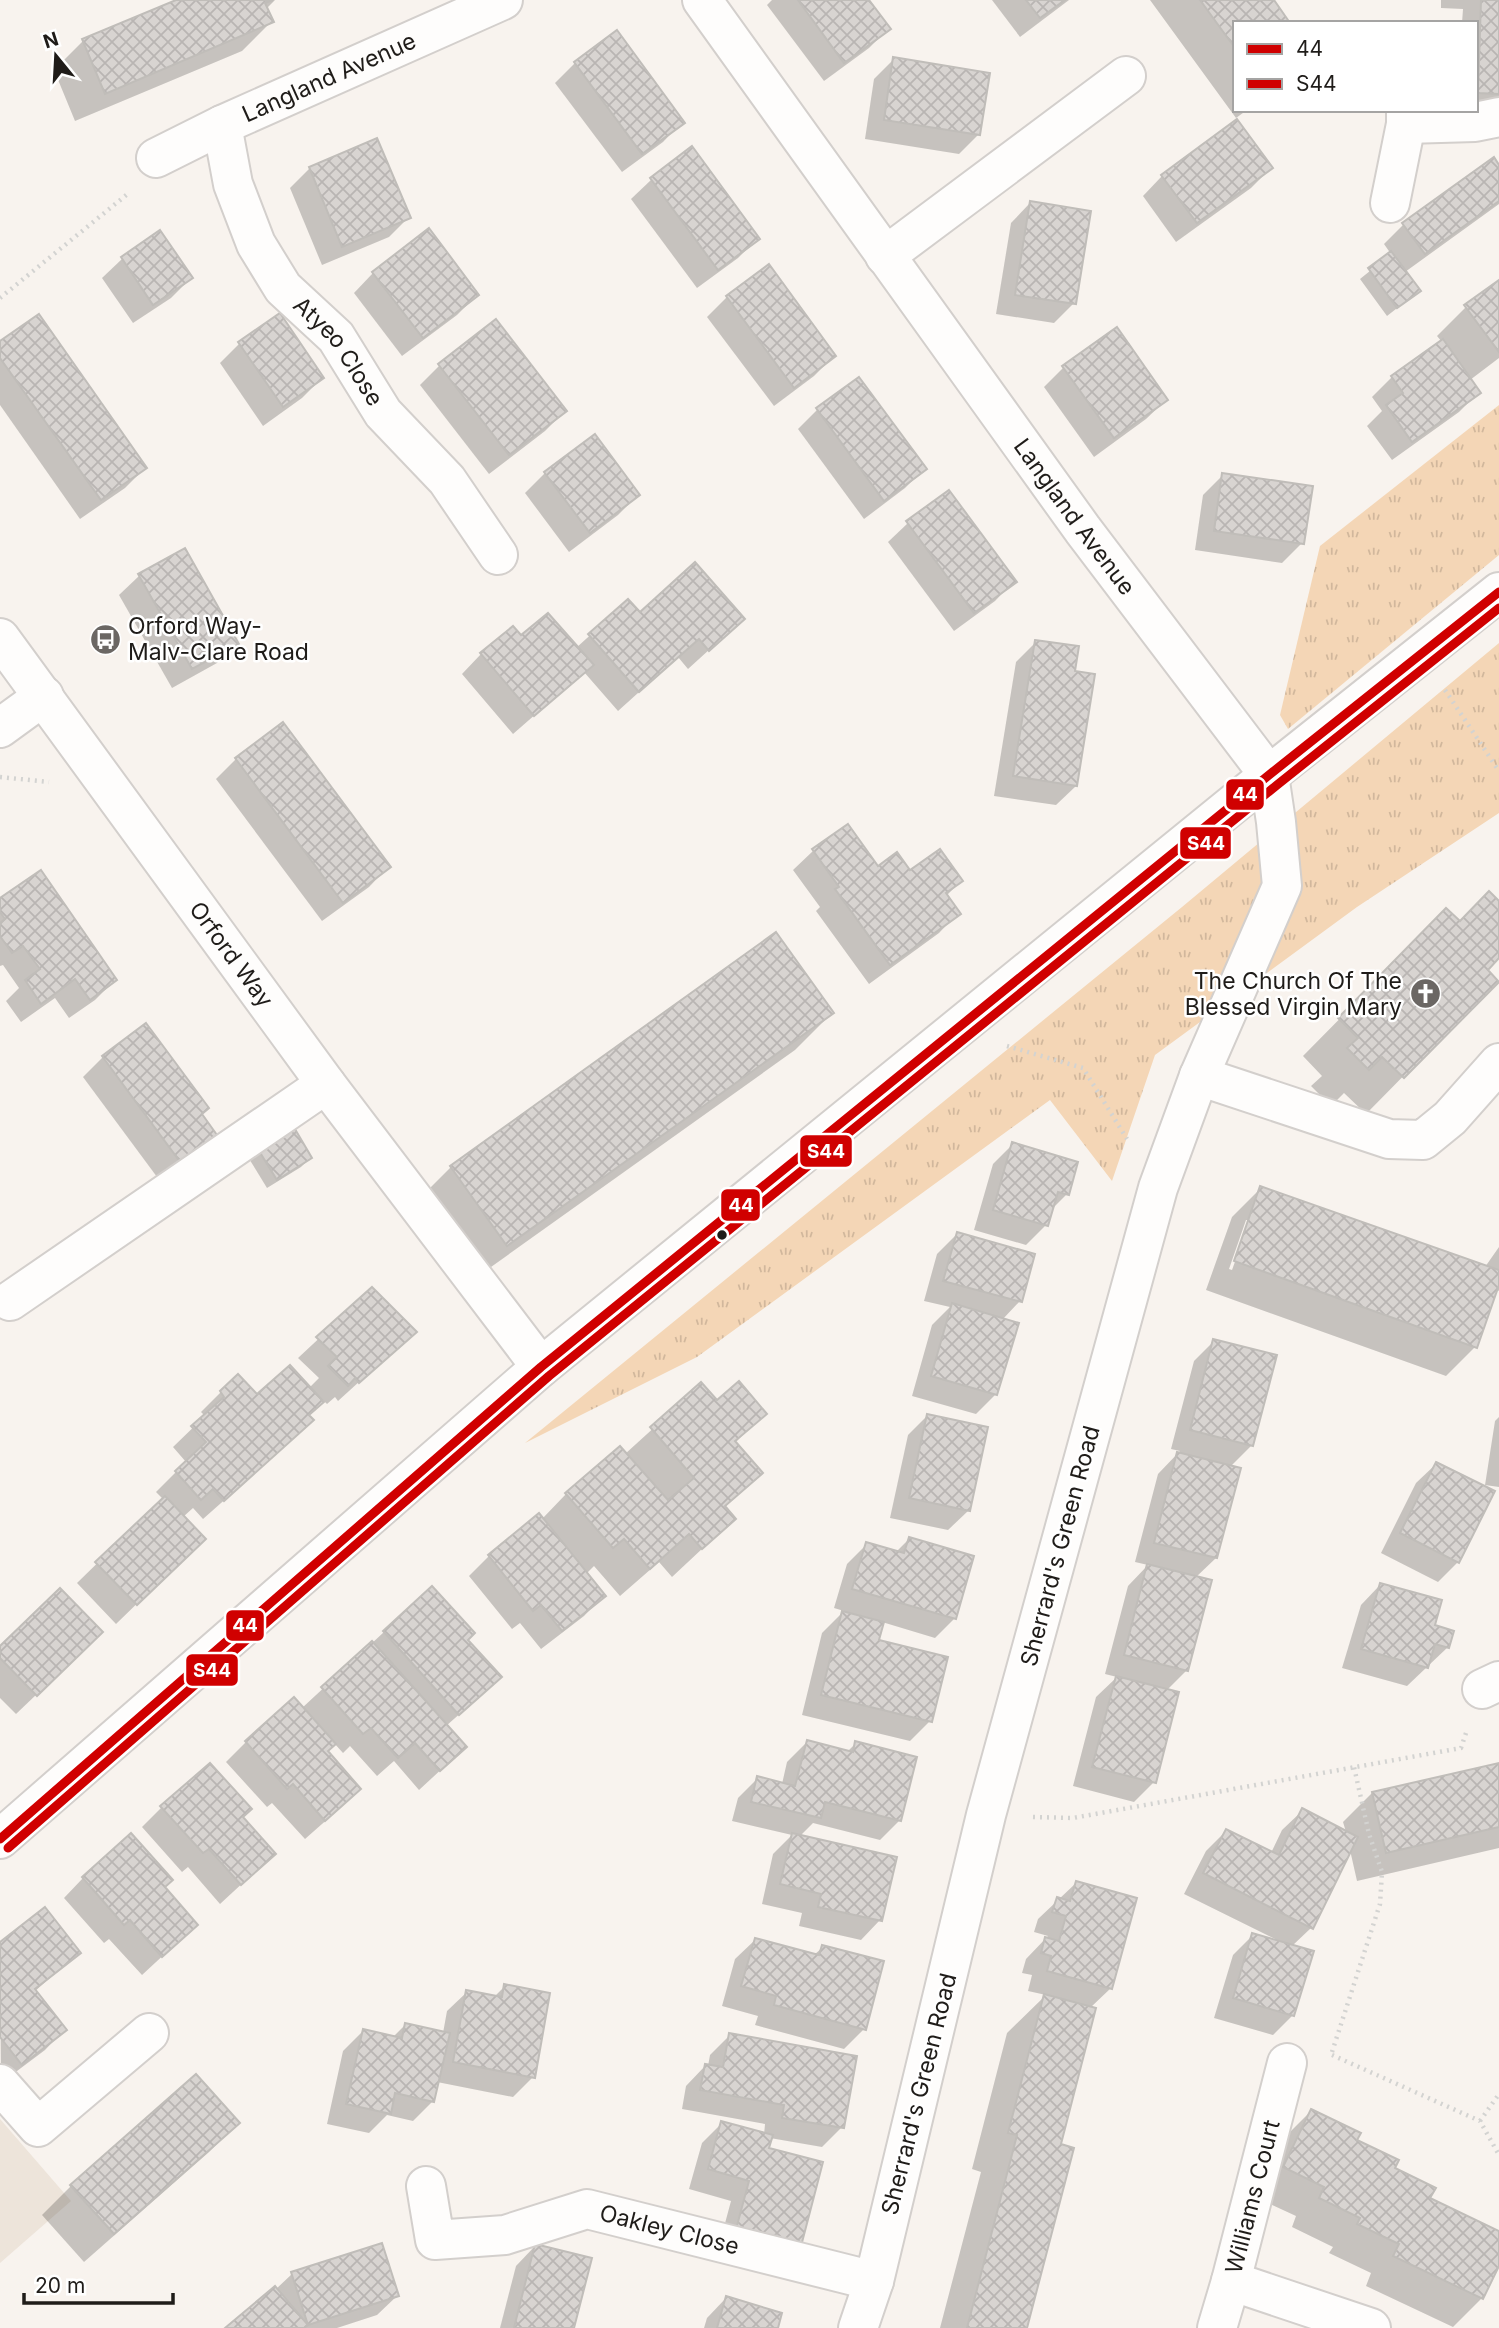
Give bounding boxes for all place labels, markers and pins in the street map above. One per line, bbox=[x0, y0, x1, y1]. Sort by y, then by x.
place label: Orford Way- Malv-Clare Road bbox=[128, 612, 309, 666]
bus stop icon: Orford Way- Malv-Clare Road bbox=[88, 622, 122, 656]
place label: The Church Of The Blessed Virgin Mary bbox=[1185, 967, 1402, 1021]
church icon: The Church Of The Blessed Virgin Mary bbox=[1408, 977, 1442, 1011]
unlabelled marker bbox=[715, 1228, 729, 1242]

